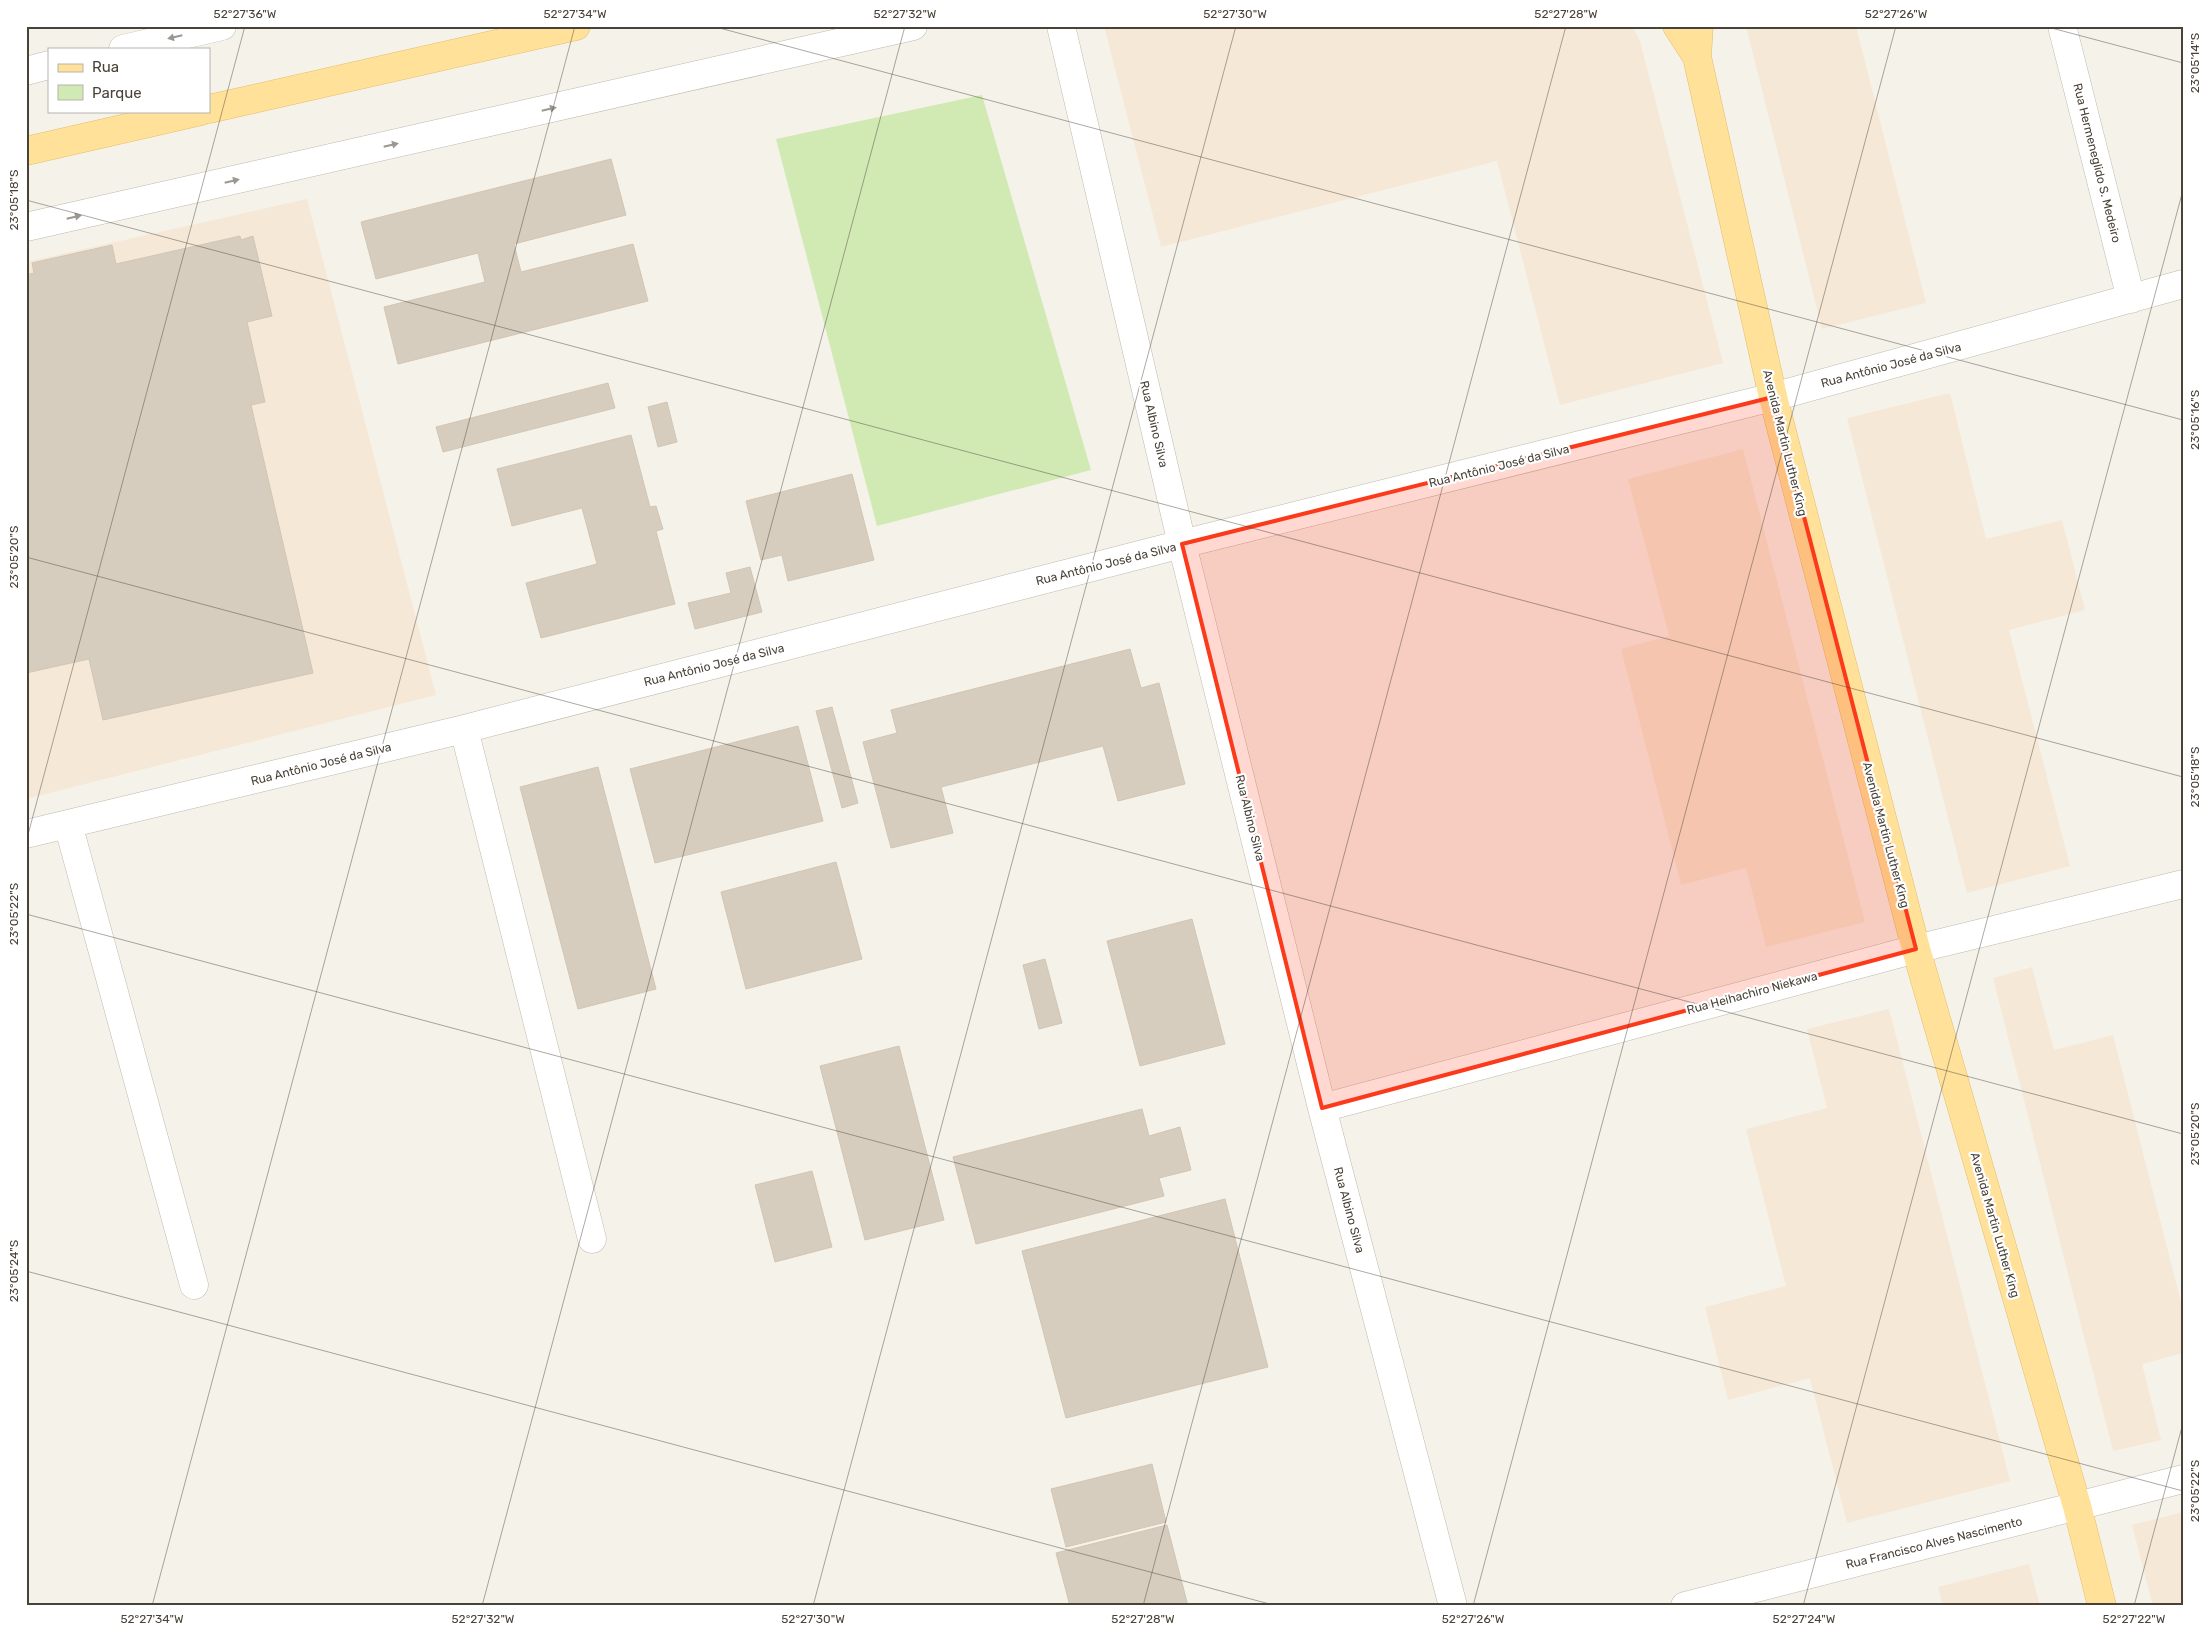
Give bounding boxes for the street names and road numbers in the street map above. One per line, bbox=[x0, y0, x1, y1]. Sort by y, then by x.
street label: Rua Hermeneglido S. Medeiro bbox=[2070, 82, 2124, 244]
street label: Rua Antônio José da Silva bbox=[1819, 340, 1963, 390]
street label: Avenida Martin Luther King bbox=[1760, 368, 1810, 518]
street label: Rua Albino Silva bbox=[1137, 379, 1171, 469]
street label: Rua Antônio José da Silva bbox=[1427, 442, 1571, 490]
street label: Rua Antônio José da Silva bbox=[1034, 540, 1178, 588]
street label: Rua Antônio José da Silva bbox=[642, 641, 786, 689]
street label: Rua Antônio José da Silva bbox=[249, 740, 393, 788]
street label: Avenida Martin Luther King bbox=[1860, 761, 1912, 909]
street label: Rua Albino Silva bbox=[1232, 773, 1268, 863]
street label: Rua Heihachiro Niekawa bbox=[1685, 969, 1819, 1017]
street label: Avenida Martin Luther King bbox=[1968, 1151, 2022, 1299]
street label: Rua Albino Silva bbox=[1331, 1165, 1367, 1255]
street label: Rua Francisco Alves Nascimento bbox=[1844, 1514, 2024, 1572]

